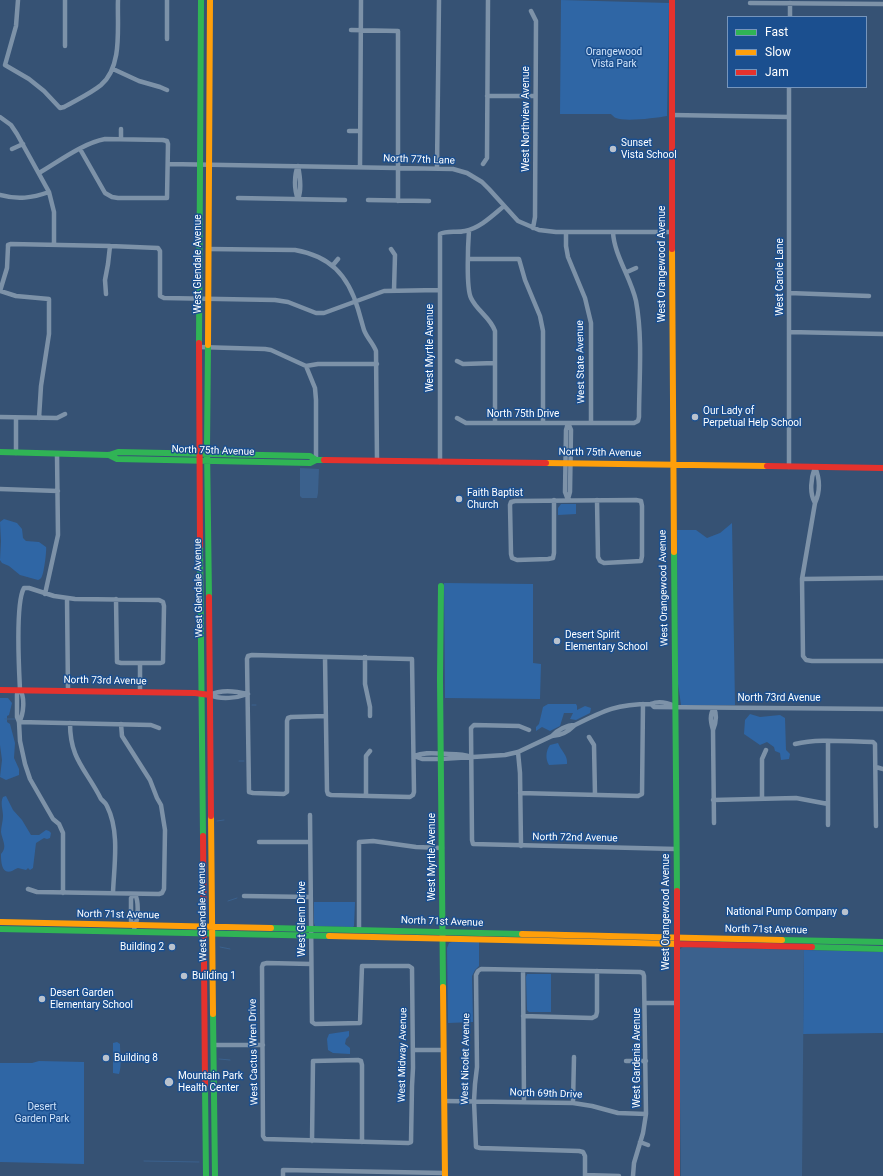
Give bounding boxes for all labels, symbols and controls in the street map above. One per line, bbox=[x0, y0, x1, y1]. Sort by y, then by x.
legend bbox=[727, 16, 867, 88]
text: Fast bbox=[765, 25, 788, 39]
text: Slow bbox=[765, 45, 791, 59]
park label: Orangewood Vista Park bbox=[586, 46, 642, 70]
text: Jam bbox=[765, 65, 789, 79]
street label: West Northview Avenue bbox=[520, 66, 532, 172]
place label: Sunset Vista School bbox=[621, 137, 677, 160]
marker: Sunset Vista School bbox=[608, 144, 618, 154]
street label: North 77th Lane bbox=[383, 153, 455, 167]
street label: West Orangewood Avenue bbox=[656, 206, 668, 322]
street label: West Glendale Avenue bbox=[192, 215, 204, 313]
street label: West Carole Lane bbox=[774, 238, 786, 316]
street label: West Myrtle Avenue bbox=[424, 304, 436, 392]
street label: West State Avenue bbox=[574, 320, 588, 404]
place label: Our Lady of Perpetual Help School bbox=[703, 405, 801, 428]
street label: North 75th Drive bbox=[487, 408, 559, 420]
marker: Our Lady of Perpetual Help School bbox=[690, 412, 700, 422]
street label: North 75th Avenue bbox=[171, 444, 255, 458]
street label: North 75th Avenue bbox=[558, 446, 642, 460]
place label: Faith Baptist Church bbox=[467, 487, 523, 510]
marker: Faith Baptist Church bbox=[454, 494, 464, 504]
street label: West Orangewood Avenue bbox=[657, 530, 671, 646]
street label: West Glendale Avenue bbox=[192, 538, 206, 638]
place label: Desert Spirit Elementary School bbox=[565, 629, 648, 652]
marker: Desert Spirit Elementary School bbox=[552, 636, 562, 646]
street label: North 73rd Avenue bbox=[63, 674, 147, 688]
street label: North 73rd Avenue bbox=[737, 692, 821, 704]
street label: West Myrtle Avenue bbox=[426, 813, 438, 901]
street label: North 72nd Avenue bbox=[532, 831, 618, 845]
street label: West Orangewood Avenue bbox=[660, 854, 672, 970]
street label: West Glendale Avenue bbox=[196, 862, 210, 962]
street label: West Glenn Drive bbox=[296, 881, 308, 957]
place label: National Pump Company bbox=[726, 906, 837, 918]
marker: National Pump Company bbox=[840, 907, 850, 917]
street label: North 71st Avenue bbox=[77, 908, 159, 922]
street label: North 71st Avenue bbox=[401, 915, 483, 929]
street label: North 71st Avenue bbox=[725, 923, 807, 937]
place label: Building 2 bbox=[120, 941, 164, 953]
marker: Building 2 bbox=[167, 942, 177, 952]
place label: Building 1 bbox=[192, 970, 236, 982]
marker: Building 1 bbox=[179, 971, 189, 981]
place label: Desert Garden Elementary School bbox=[50, 987, 133, 1010]
marker: Desert Garden Elementary School bbox=[37, 994, 47, 1004]
street label: West Cactus Wren Drive bbox=[247, 999, 261, 1105]
street label: West Midway Avenue bbox=[396, 1008, 410, 1102]
street label: West Gardenia Avenue bbox=[631, 1008, 643, 1108]
street label: West Nicolet Avenue bbox=[459, 1013, 473, 1105]
place label: Building 8 bbox=[114, 1052, 158, 1064]
marker: Building 8 bbox=[101, 1053, 111, 1063]
place label: Mountain Park Health Center bbox=[178, 1070, 243, 1094]
marker: Mountain Park Health Center bbox=[163, 1076, 175, 1088]
street label: North 69th Drive bbox=[509, 1087, 583, 1101]
park label: Desert Garden Park bbox=[15, 1101, 69, 1124]

